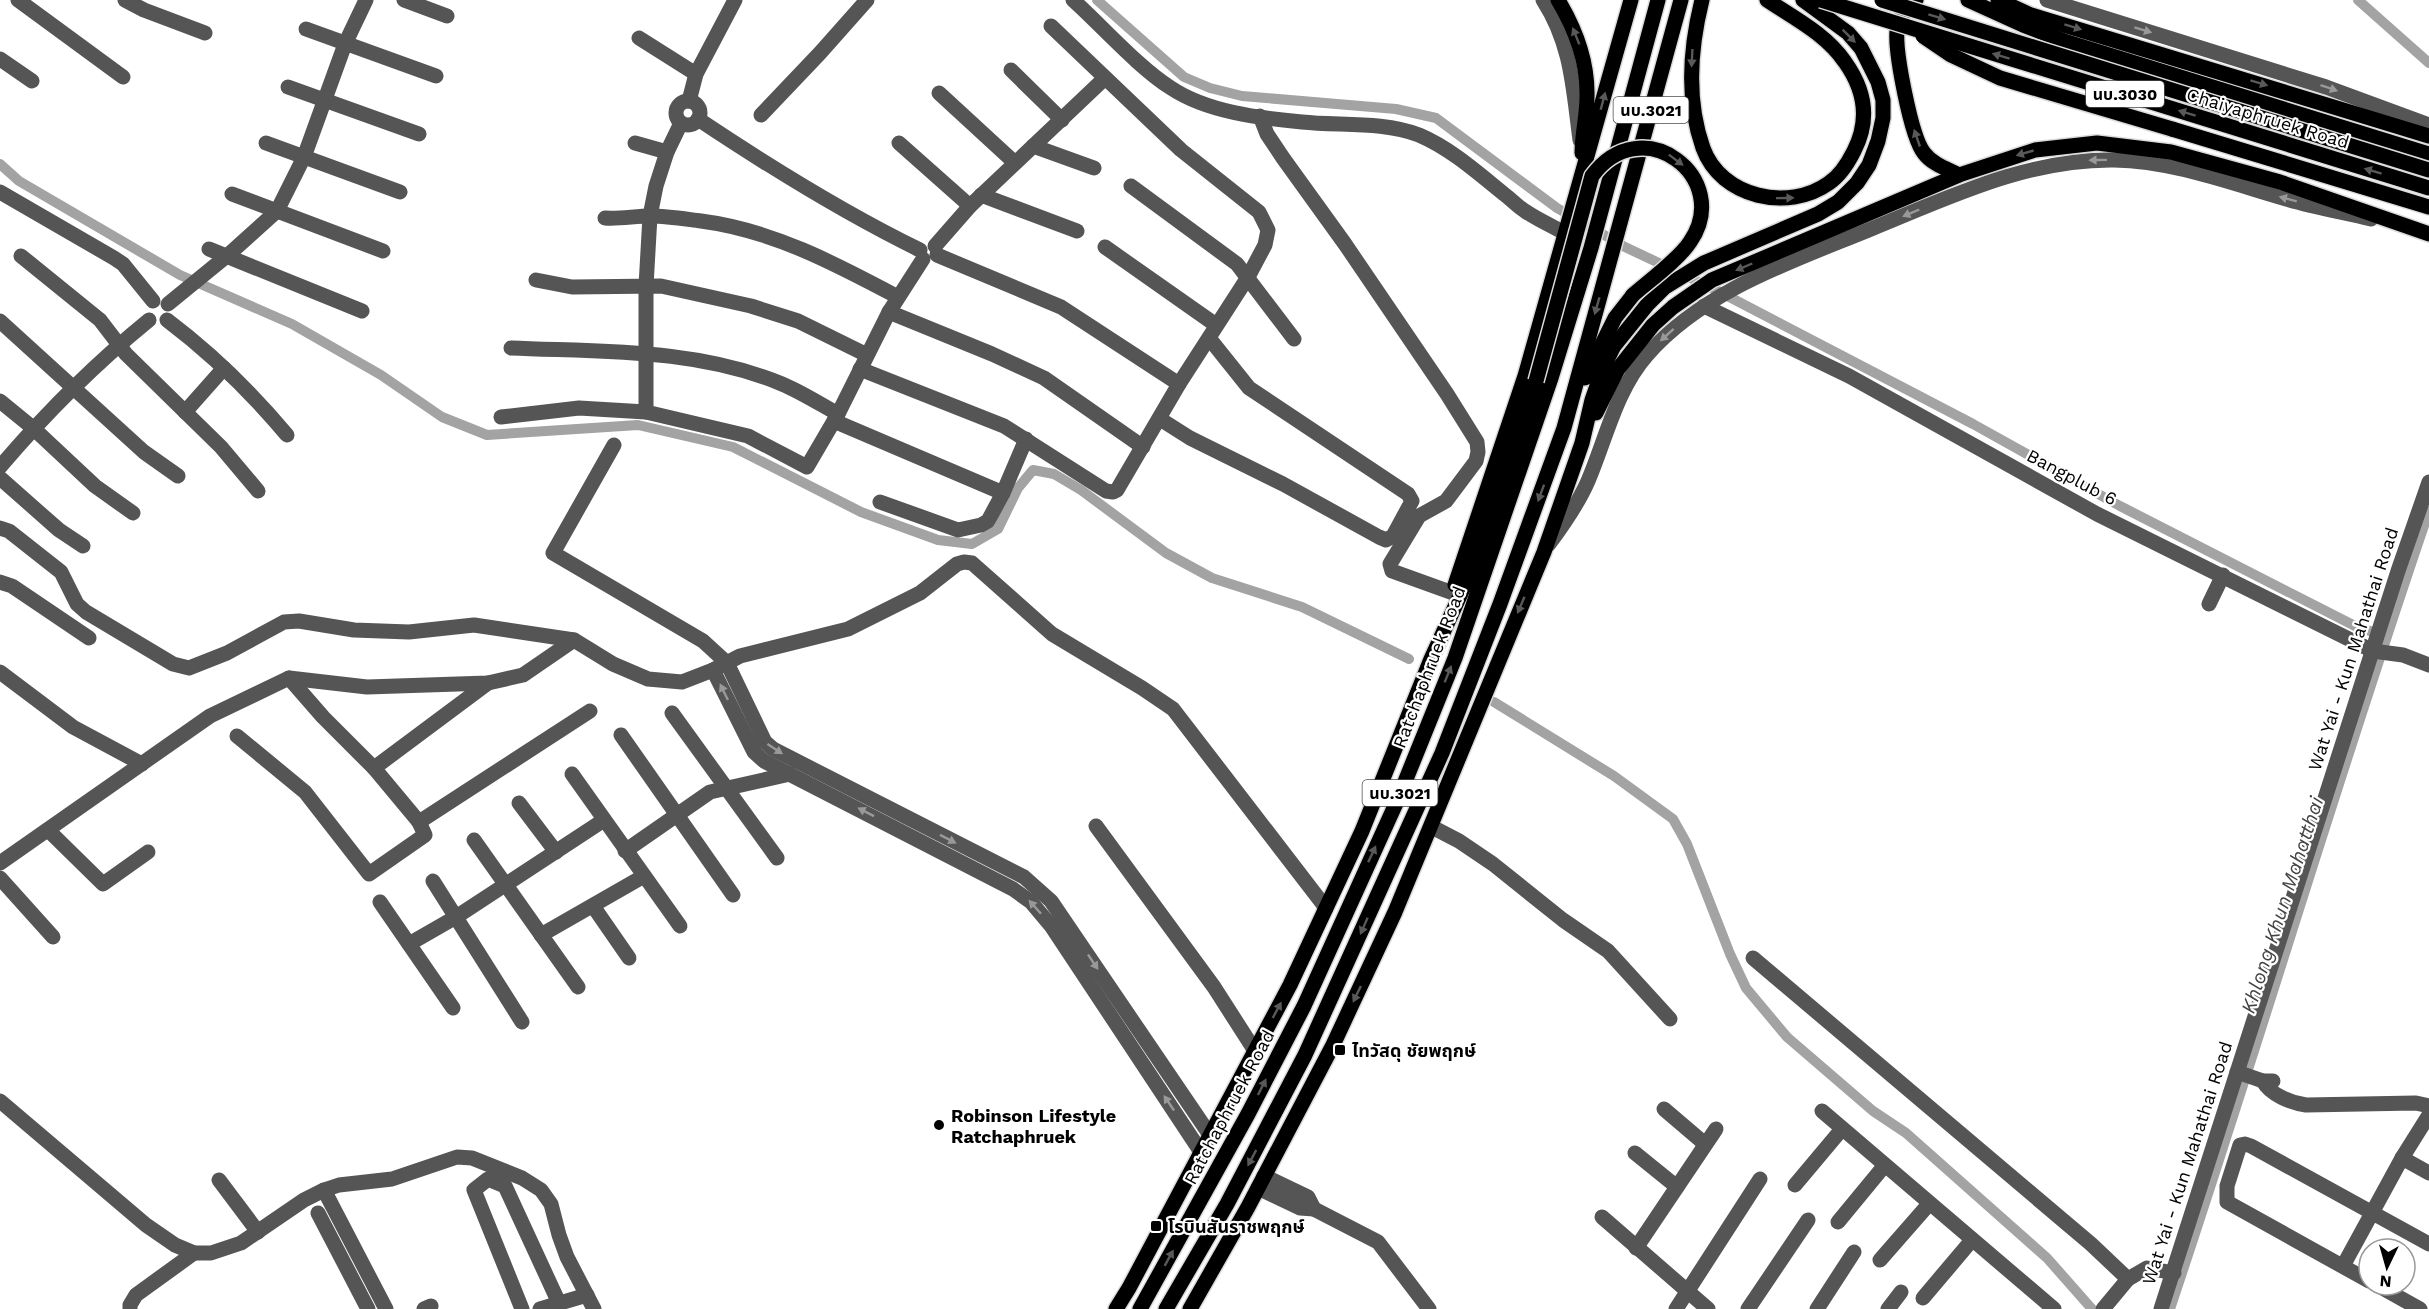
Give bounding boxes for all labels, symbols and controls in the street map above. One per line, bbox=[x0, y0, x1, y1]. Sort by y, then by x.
one-way arrow bbox=[1928, 13, 1946, 22]
one-way arrow bbox=[2064, 23, 2082, 32]
one-way arrow bbox=[2134, 26, 2152, 35]
one-way arrow bbox=[1571, 27, 1581, 45]
one-way arrow bbox=[1842, 28, 1856, 43]
one-way arrow bbox=[1687, 48, 1696, 67]
one-way arrow bbox=[1992, 51, 2010, 60]
one-way arrow bbox=[2250, 79, 2268, 88]
road number: นบ.3030 bbox=[2086, 81, 2164, 107]
street label: Chaiyaphruek Road bbox=[2184, 83, 2352, 153]
one-way arrow bbox=[2320, 84, 2338, 94]
one-way arrow bbox=[1599, 92, 1609, 110]
road number: นบ.3021 bbox=[1614, 97, 1688, 123]
one-way arrow bbox=[2178, 108, 2196, 117]
one-way arrow bbox=[1912, 129, 1922, 147]
one-way arrow bbox=[2015, 149, 2033, 158]
one-way arrow bbox=[1669, 154, 1684, 166]
one-way arrow bbox=[2088, 156, 2107, 165]
one-way arrow bbox=[2364, 166, 2382, 175]
one-way arrow bbox=[1776, 193, 1795, 203]
one-way arrow bbox=[2278, 194, 2296, 203]
one-way arrow bbox=[1902, 208, 1920, 218]
one-way arrow bbox=[1734, 262, 1752, 272]
one-way arrow bbox=[1592, 297, 1601, 315]
one-way arrow bbox=[1660, 328, 1675, 342]
street label: Bangplub 6 bbox=[2023, 445, 2121, 509]
one-way arrow bbox=[1535, 484, 1545, 502]
street label: Wat Yai - Kun Mahathai Road bbox=[2304, 525, 2402, 773]
street label: Ratchaphruek Road bbox=[1388, 583, 1470, 751]
one-way arrow bbox=[1516, 597, 1526, 615]
one-way arrow bbox=[1443, 665, 1453, 683]
one-way arrow bbox=[719, 683, 729, 700]
one-way arrow bbox=[767, 743, 783, 755]
road number: นบ.3021 bbox=[1362, 780, 1438, 806]
water label: Khlong Khun Mahatthai bbox=[2236, 793, 2329, 1016]
one-way arrow bbox=[858, 808, 875, 817]
one-way arrow bbox=[940, 834, 957, 843]
one-way arrow bbox=[1368, 845, 1377, 862]
one-way arrow bbox=[1028, 900, 1042, 915]
one-way arrow bbox=[1359, 917, 1368, 934]
one-way arrow bbox=[1087, 954, 1099, 970]
one-way arrow bbox=[1353, 985, 1362, 1002]
one-way arrow bbox=[1272, 1001, 1282, 1018]
street label: Ratchaphruek Road bbox=[1179, 1026, 1279, 1188]
street label: Wat Yai - Kun Mahathai Road bbox=[2138, 1039, 2236, 1287]
place label: ไทวัสดุ ชัยพฤกษ์ bbox=[1352, 1040, 1476, 1062]
marker: ไทวัสดุ ชัยพฤกษ์ bbox=[1333, 1043, 1347, 1057]
one-way arrow bbox=[1258, 1079, 1267, 1096]
one-way arrow bbox=[1164, 1095, 1175, 1111]
place label: Robinson Lifestyle Ratchaphruek bbox=[951, 1105, 1116, 1147]
marker: Robinson Lifestyle Ratchaphruek bbox=[932, 1118, 946, 1132]
one-way arrow bbox=[1247, 1150, 1257, 1167]
place label: โรบินสันราชพฤกษ์ bbox=[1168, 1216, 1305, 1237]
marker: โรบินสันราชพฤกษ์ bbox=[1149, 1219, 1163, 1233]
north arrow bbox=[2357, 1237, 2417, 1297]
one-way arrow bbox=[1164, 1249, 1174, 1266]
text: N bbox=[2379, 1271, 2392, 1291]

